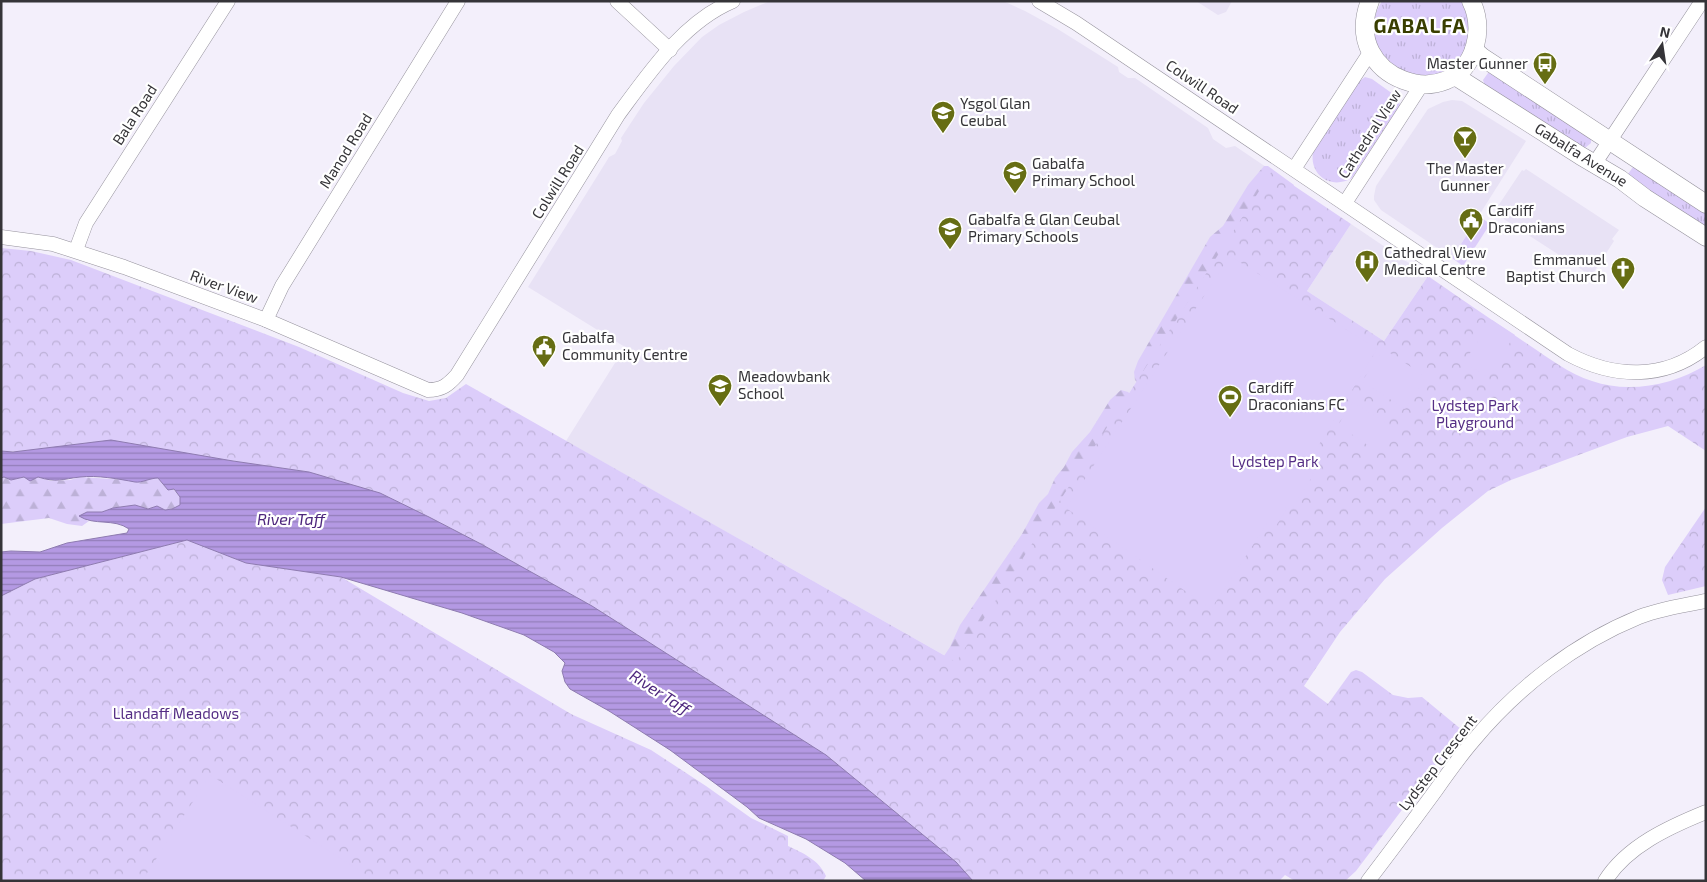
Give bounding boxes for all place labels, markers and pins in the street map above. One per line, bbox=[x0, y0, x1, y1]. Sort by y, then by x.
bus stop icon: Master Gunner bbox=[1532, 51, 1558, 85]
place label: Master Gunner bbox=[1427, 54, 1528, 72]
place label: Ysgol Glan Ceubal bbox=[960, 94, 1030, 129]
school or university icon: Ysgol Glan Ceubal bbox=[930, 100, 956, 134]
bar icon: The Master Gunner bbox=[1452, 125, 1478, 159]
place label: Gabalfa Primary School bbox=[1032, 154, 1135, 189]
place label: The Master Gunner bbox=[1426, 159, 1504, 194]
school or university icon: Gabalfa Primary School bbox=[1002, 160, 1028, 194]
place label: Cardiff Draconians bbox=[1488, 201, 1565, 236]
public building icon: Cardiff Draconians bbox=[1458, 207, 1484, 241]
place label: Gabalfa & Glan Ceubal Primary Schools bbox=[968, 210, 1120, 245]
school or university icon: Gabalfa & Glan Ceubal Primary Schools bbox=[937, 216, 963, 250]
place label: Cathedral View Medical Centre bbox=[1384, 243, 1486, 278]
hospital icon: Cathedral View Medical Centre bbox=[1354, 249, 1380, 283]
place label: Emmanuel Baptist Church bbox=[1506, 250, 1607, 285]
church icon: Emmanuel Baptist Church bbox=[1610, 256, 1636, 290]
place label: Gabalfa Community Centre bbox=[562, 328, 688, 363]
public building icon: Gabalfa Community Centre bbox=[531, 334, 557, 368]
place label: Meadowbank School bbox=[738, 367, 830, 402]
school or university icon: Meadowbank School bbox=[707, 373, 733, 407]
place label: Cardiff Draconians FC bbox=[1248, 378, 1345, 413]
sports icon: Cardiff Draconians FC bbox=[1217, 384, 1243, 418]

